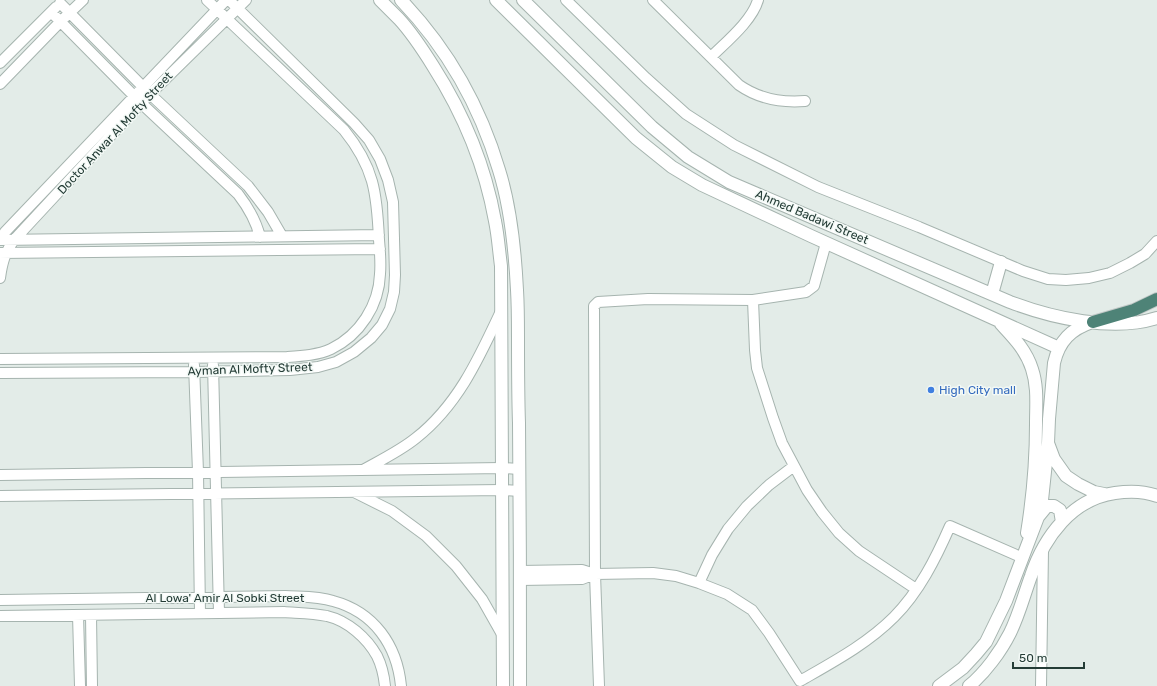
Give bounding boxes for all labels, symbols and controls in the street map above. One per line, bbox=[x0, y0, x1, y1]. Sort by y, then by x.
street label: Doctor Anwar Al Mofty Street bbox=[55, 69, 176, 197]
street label: Ahmed Badawi Street bbox=[753, 187, 871, 247]
street label: Ayman Al Mofty Street bbox=[187, 360, 313, 378]
place label: High City mall bbox=[939, 383, 1016, 397]
marker: High City mall bbox=[926, 385, 936, 395]
street label: Al Lowa' Amir Al Sobki Street bbox=[146, 591, 305, 605]
scale bar bbox=[1013, 644, 1084, 670]
text: 50 m bbox=[1019, 651, 1047, 665]

